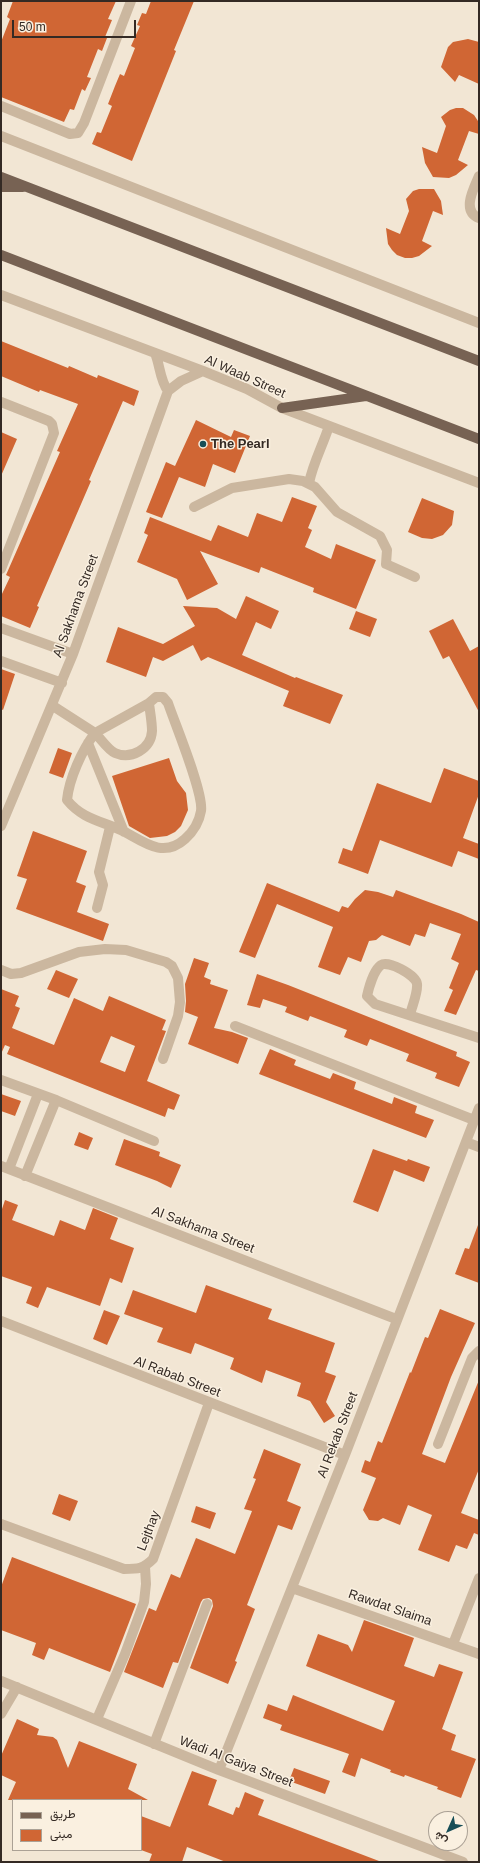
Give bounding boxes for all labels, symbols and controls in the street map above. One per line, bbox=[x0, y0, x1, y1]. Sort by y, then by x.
scale bar bbox=[14, 12, 138, 38]
text: 50 m bbox=[19, 20, 46, 34]
street label: Al Waab Street bbox=[202, 352, 288, 402]
place label: The Pearl bbox=[211, 436, 270, 452]
marker: The Pearl bbox=[198, 439, 208, 449]
street label: Al Sakhama Street bbox=[50, 552, 102, 660]
street label: Al Sakhama Street bbox=[150, 1203, 256, 1257]
street label: Al Rabab Street bbox=[131, 1353, 223, 1401]
street label: Al Rekab Street bbox=[314, 1390, 362, 1480]
street label: Lejthay bbox=[134, 1509, 164, 1553]
street label: Rawdat Slaima bbox=[346, 1586, 434, 1630]
street label: Wadi Al Gaiya Street bbox=[177, 1733, 295, 1791]
legend bbox=[12, 1799, 142, 1851]
text: طريق bbox=[50, 1807, 75, 1821]
north arrow bbox=[428, 1811, 468, 1851]
text: مبنى bbox=[50, 1827, 72, 1841]
text: ش bbox=[431, 1830, 449, 1848]

